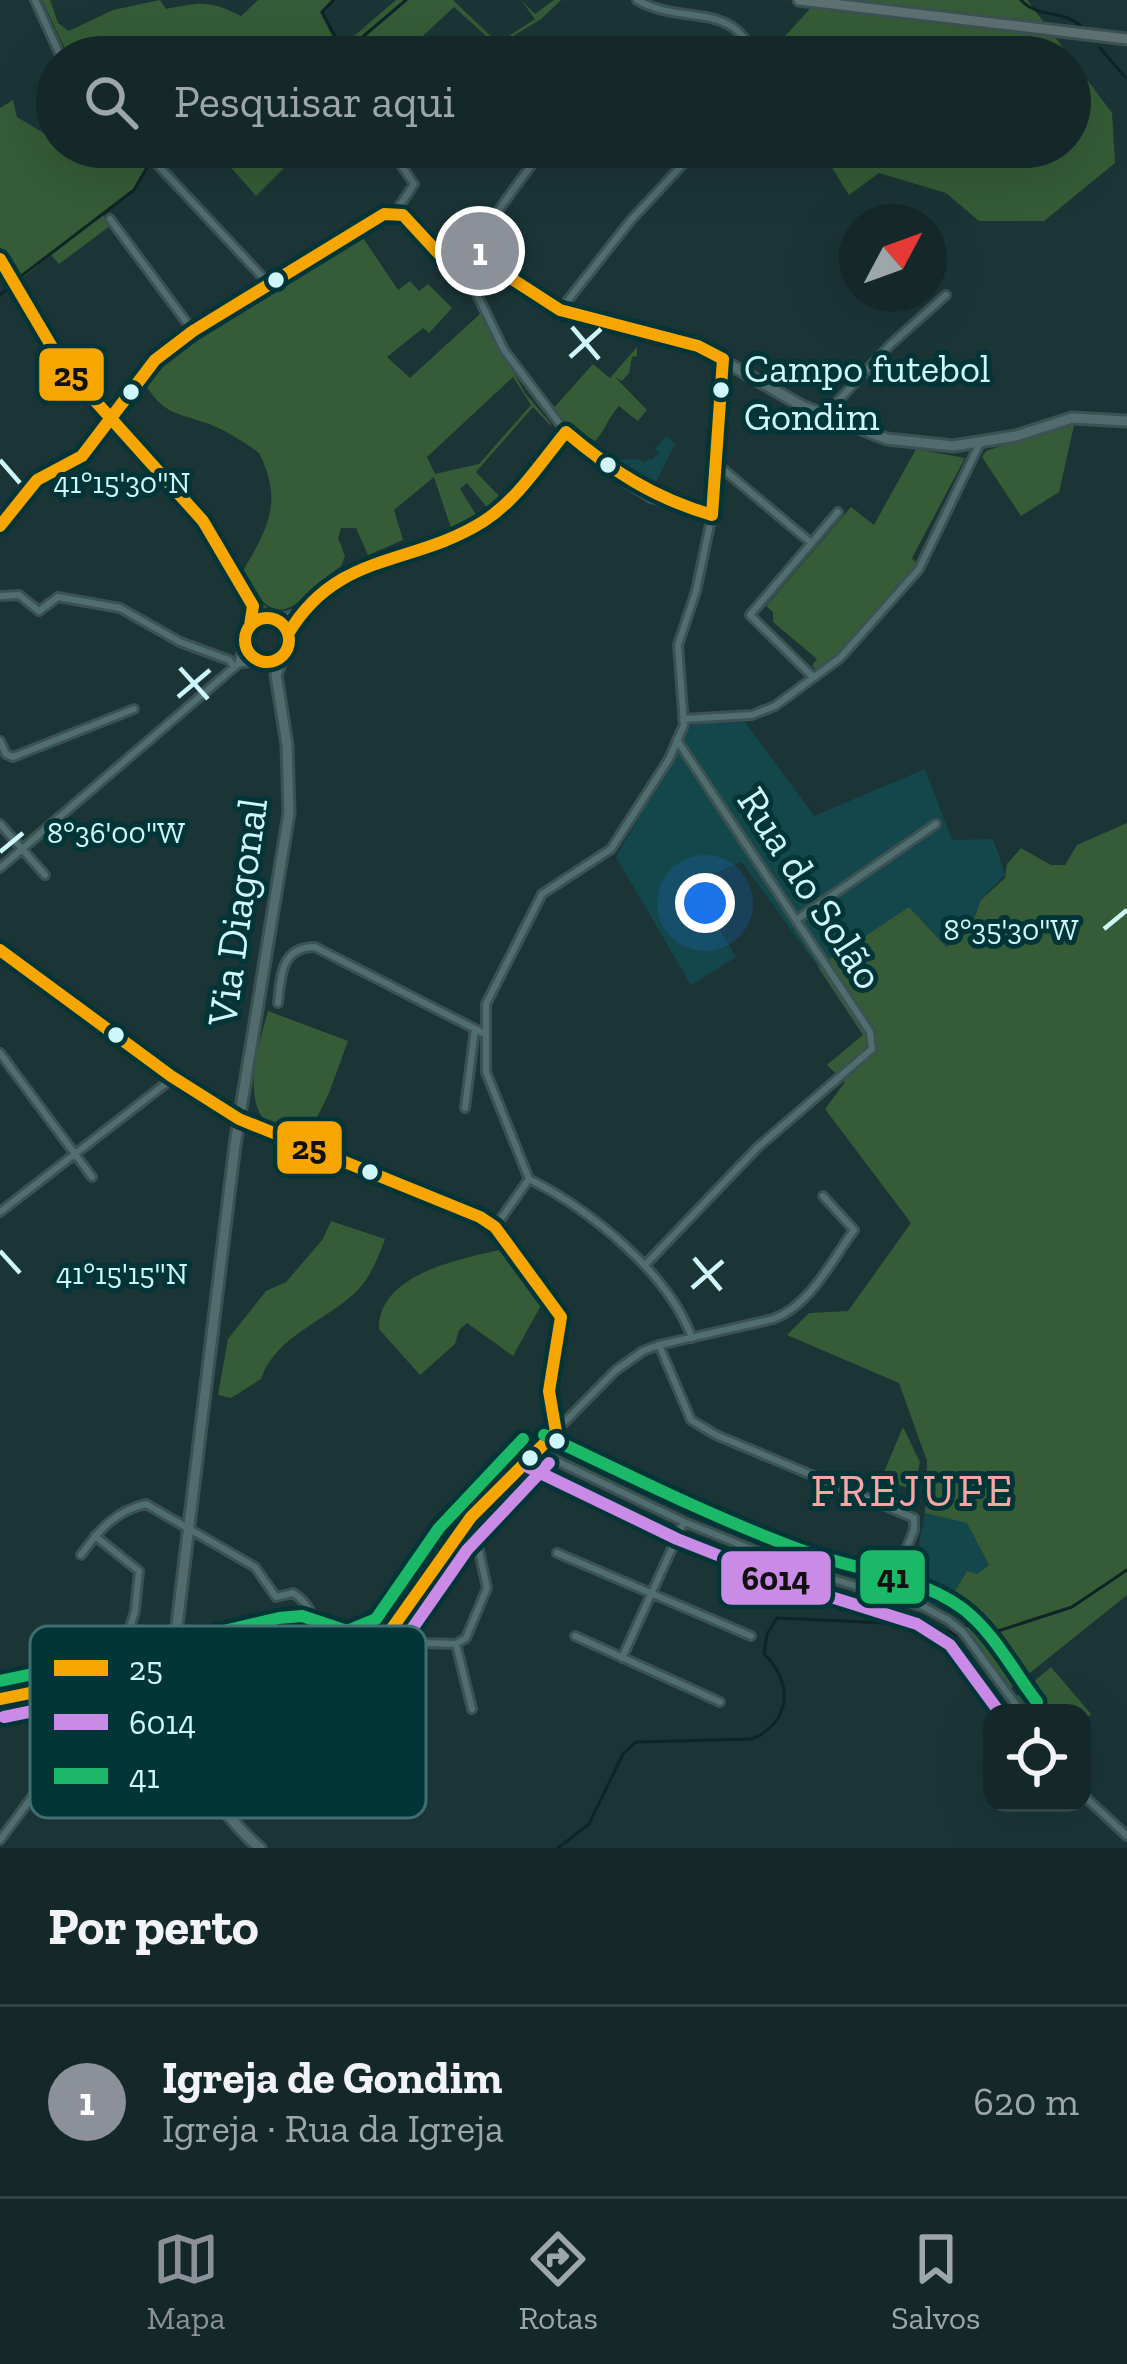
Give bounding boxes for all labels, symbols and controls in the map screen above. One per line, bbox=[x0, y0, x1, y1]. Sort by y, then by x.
search box bbox=[36, 36, 1091, 168]
icon: search bbox=[78, 69, 144, 135]
text: Pesquisar aqui bbox=[174, 75, 455, 129]
north arrow bbox=[839, 204, 947, 312]
pin: 1 bbox=[441, 206, 519, 296]
unlabelled marker bbox=[265, 269, 287, 291]
place label: Campo futebol Gondim bbox=[744, 345, 990, 440]
line badge: 25 bbox=[37, 346, 106, 403]
text: 25 bbox=[54, 355, 88, 394]
marker: Campo futebol Gondim bbox=[710, 379, 732, 401]
unlabelled marker bbox=[120, 381, 142, 403]
unlabelled marker bbox=[597, 454, 619, 476]
text: 41°15'30"N bbox=[54, 465, 190, 501]
street label: Rua do Solão bbox=[727, 778, 895, 998]
street label: Via Diagonal bbox=[196, 795, 278, 1030]
text: 8°36'00"W bbox=[47, 815, 185, 851]
your location bbox=[675, 873, 735, 933]
text: 8°35'30"W bbox=[944, 912, 1078, 948]
unlabelled marker bbox=[105, 1024, 127, 1046]
line badge: 25 bbox=[275, 1119, 344, 1176]
text: 25 bbox=[292, 1128, 326, 1167]
unlabelled marker bbox=[359, 1161, 381, 1183]
text: 41°15'15"N bbox=[56, 1256, 188, 1292]
unlabelled marker bbox=[546, 1430, 568, 1452]
unlabelled marker bbox=[519, 1447, 541, 1469]
district label: FREJUFE bbox=[811, 1464, 1015, 1518]
line badge: 41 bbox=[858, 1548, 927, 1606]
line badge: 6014 bbox=[719, 1549, 833, 1607]
text: 41 bbox=[877, 1557, 909, 1596]
text: 6014 bbox=[742, 1559, 811, 1598]
legend bbox=[30, 1626, 426, 1818]
text: 25 bbox=[129, 1649, 163, 1688]
text: 6014 bbox=[129, 1703, 196, 1742]
map controls bbox=[983, 1704, 1091, 1812]
button: locate bbox=[983, 1704, 1091, 1812]
text: 41 bbox=[129, 1757, 160, 1796]
text: Por perto bbox=[48, 1896, 259, 1957]
text: Igreja de Gondim bbox=[162, 2051, 502, 2105]
text: 1 bbox=[79, 2078, 95, 2125]
text: 620 m bbox=[973, 2078, 1079, 2125]
text: Igreja · Rua da Igreja bbox=[162, 2105, 504, 2152]
tab: Mapa bbox=[147, 2226, 225, 2337]
tab: Rotas bbox=[518, 2226, 598, 2337]
tab: Salvos bbox=[891, 2226, 980, 2337]

